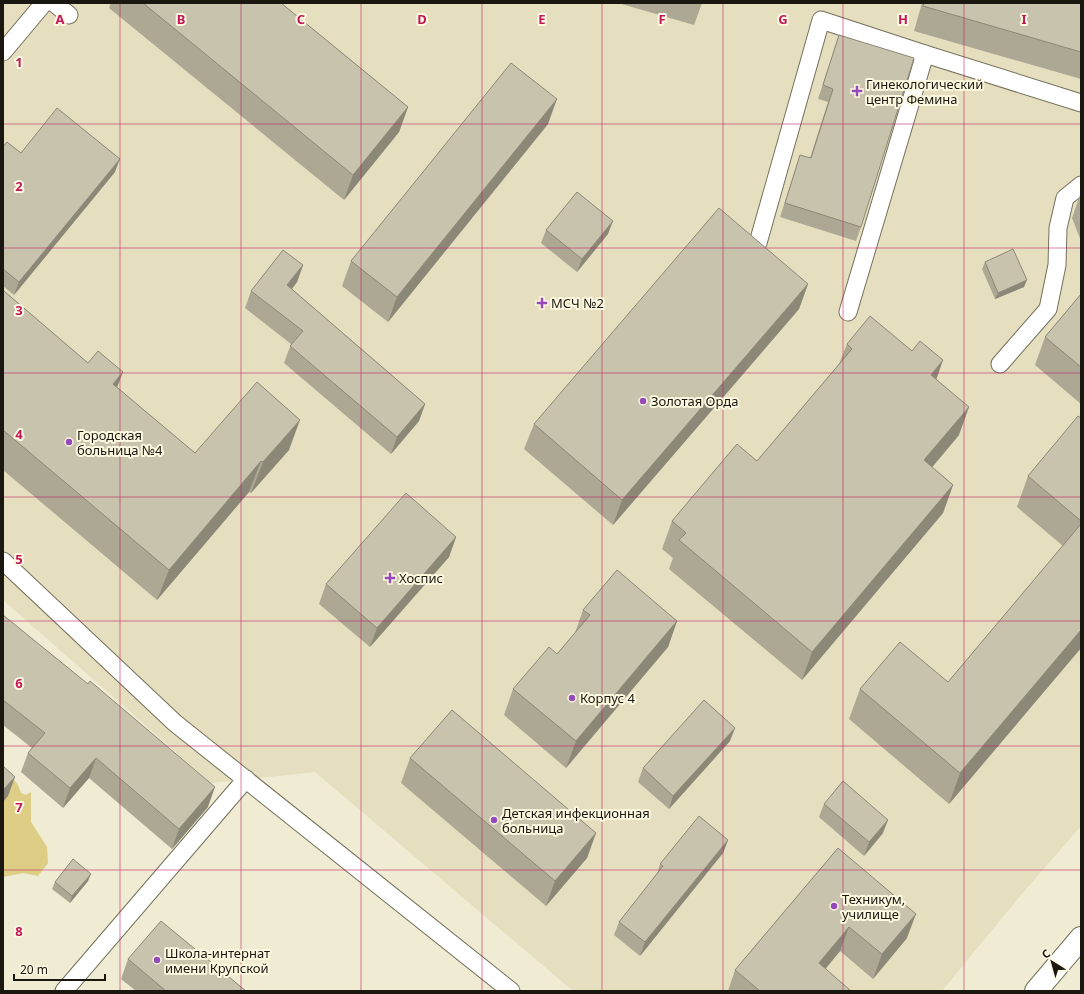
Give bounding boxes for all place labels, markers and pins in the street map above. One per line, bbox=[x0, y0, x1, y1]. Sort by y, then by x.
place label: Гинекологический центр Фемина bbox=[866, 75, 983, 108]
marker: Гинекологический центр Фемина bbox=[851, 85, 863, 97]
place label: МСЧ №2 bbox=[551, 294, 604, 312]
marker: МСЧ №2 bbox=[536, 297, 548, 309]
place label: Золотая Орда bbox=[651, 392, 738, 410]
marker: Золотая Орда bbox=[638, 396, 648, 406]
place label: Городская больница №4 bbox=[77, 426, 163, 459]
marker: Городская больница №4 bbox=[64, 437, 74, 447]
place label: Хоспис bbox=[399, 569, 443, 587]
marker: Хоспис bbox=[384, 572, 396, 584]
place label: Корпус 4 bbox=[580, 689, 635, 707]
marker: Корпус 4 bbox=[567, 693, 577, 703]
place label: Детская инфекционная больница bbox=[502, 804, 650, 837]
marker: Детская инфекционная больница bbox=[489, 815, 499, 825]
place label: Техникум, училище bbox=[842, 890, 905, 923]
marker: Техникум, училище bbox=[829, 901, 839, 911]
place label: Школа-интернат имени Крупской bbox=[165, 944, 270, 977]
marker: Школа-интернат имени Крупской bbox=[152, 955, 162, 965]

